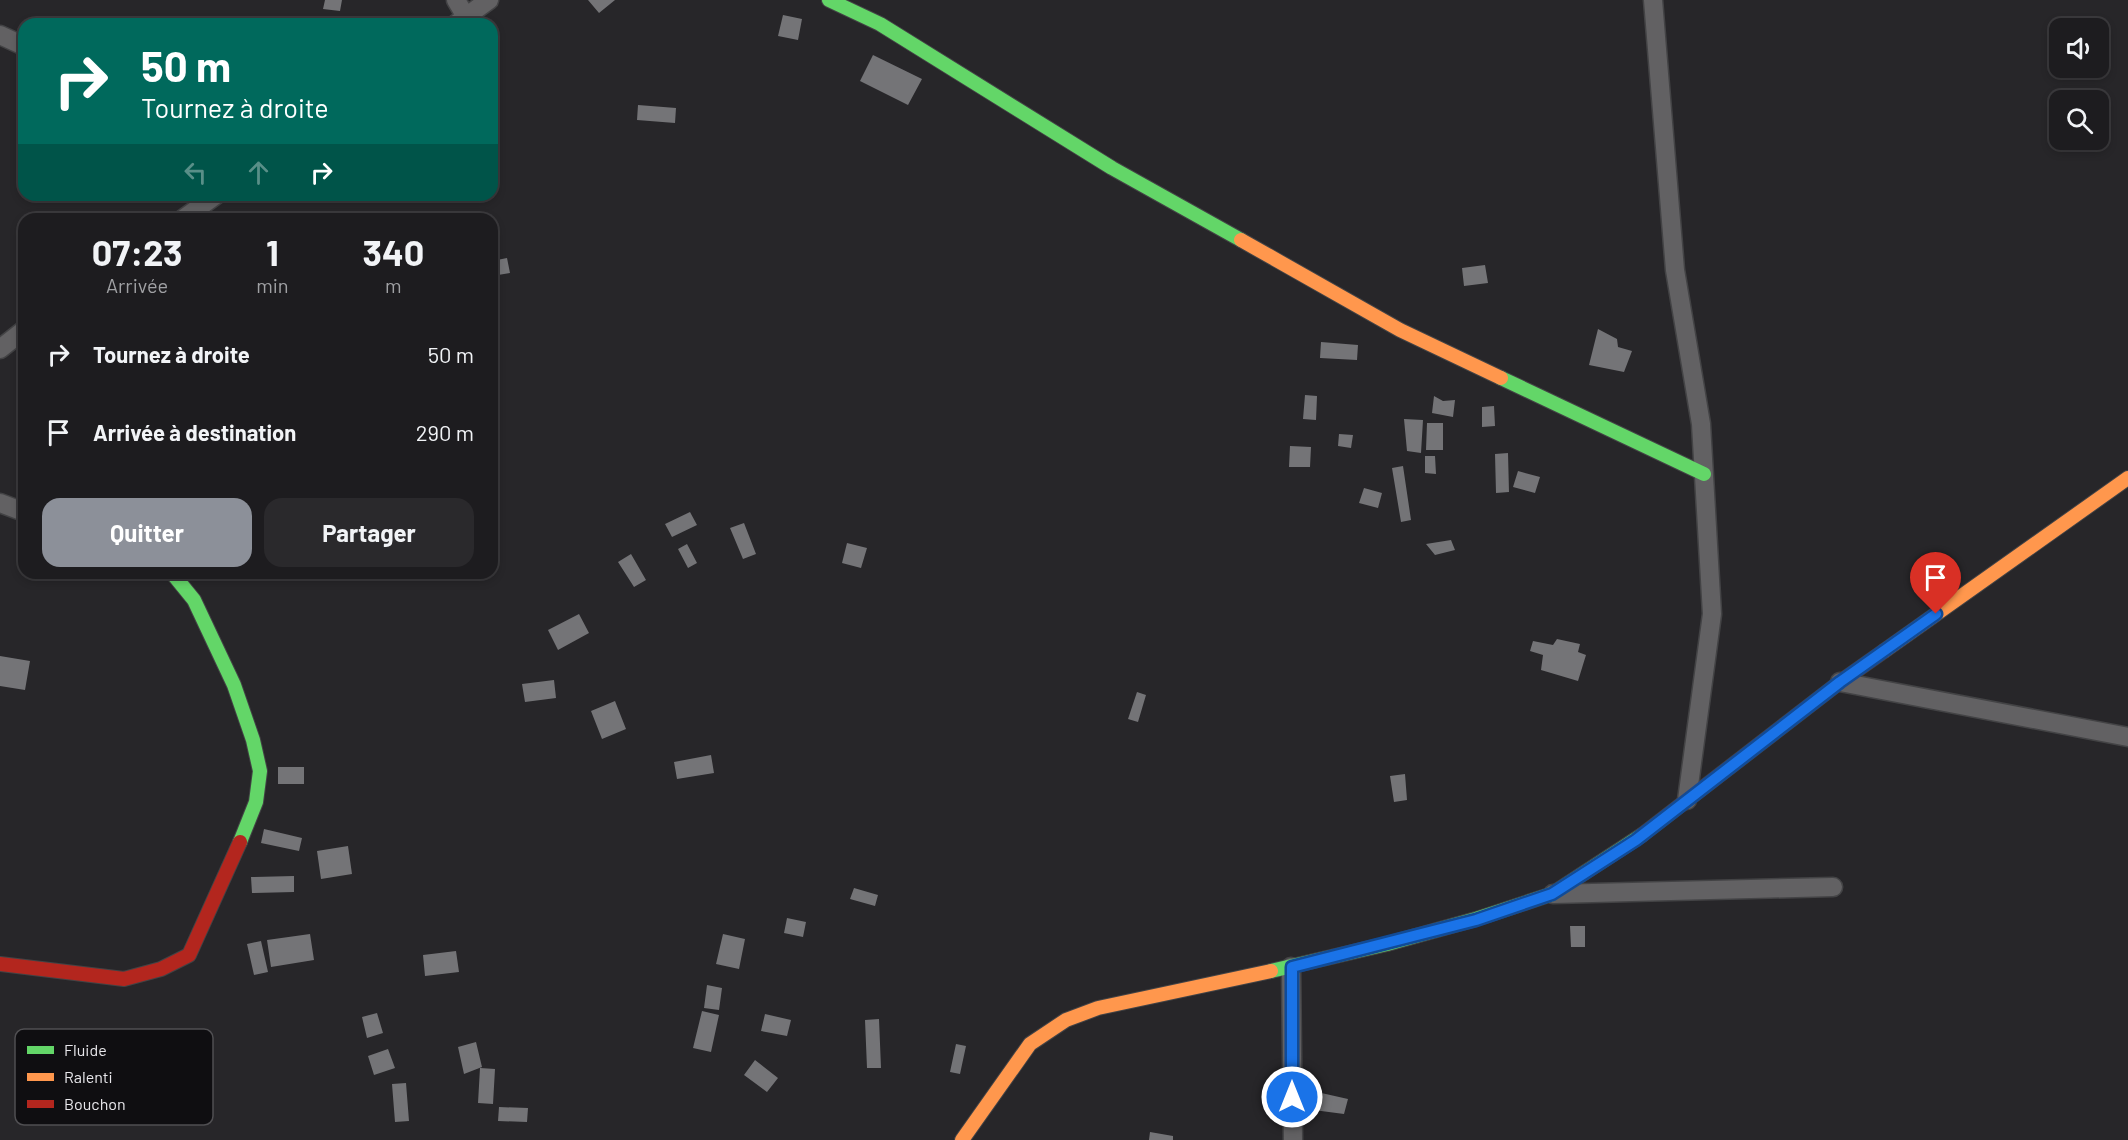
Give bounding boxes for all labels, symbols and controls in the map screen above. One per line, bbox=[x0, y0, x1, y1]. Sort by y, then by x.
map controls bbox=[2049, 18, 2109, 150]
button: sound bbox=[2049, 18, 2109, 78]
text: 50 m bbox=[141, 40, 231, 90]
icon: right bbox=[42, 42, 120, 120]
button: search bbox=[2049, 90, 2109, 150]
text: Tournez à droite bbox=[141, 91, 329, 123]
icon: left bbox=[179, 156, 212, 189]
icon: ahead bbox=[242, 156, 275, 189]
icon: right bbox=[305, 156, 338, 189]
text: 07:23 bbox=[92, 230, 182, 273]
text: 1 bbox=[266, 230, 279, 273]
text: 340 bbox=[362, 230, 424, 273]
text: Arrivée bbox=[106, 273, 168, 297]
text: min bbox=[256, 273, 289, 297]
text: m bbox=[385, 273, 402, 297]
icon: right bbox=[42, 338, 75, 371]
text: Tournez à droite bbox=[93, 341, 250, 367]
text: 50 m bbox=[428, 341, 474, 367]
icon: arrive bbox=[42, 416, 75, 449]
text: Arrivée à destination bbox=[93, 419, 296, 445]
text: 290 m bbox=[416, 419, 474, 445]
button: Quitter bbox=[42, 498, 252, 567]
button: Partager bbox=[264, 498, 474, 567]
pin bbox=[1910, 552, 1961, 614]
icon: arrive bbox=[1919, 561, 1952, 594]
legend bbox=[15, 1029, 213, 1125]
text: Fluide bbox=[64, 1040, 107, 1059]
position arrow bbox=[1260, 1065, 1324, 1129]
text: Ralenti bbox=[64, 1067, 113, 1086]
text: Bouchon bbox=[64, 1094, 126, 1113]

